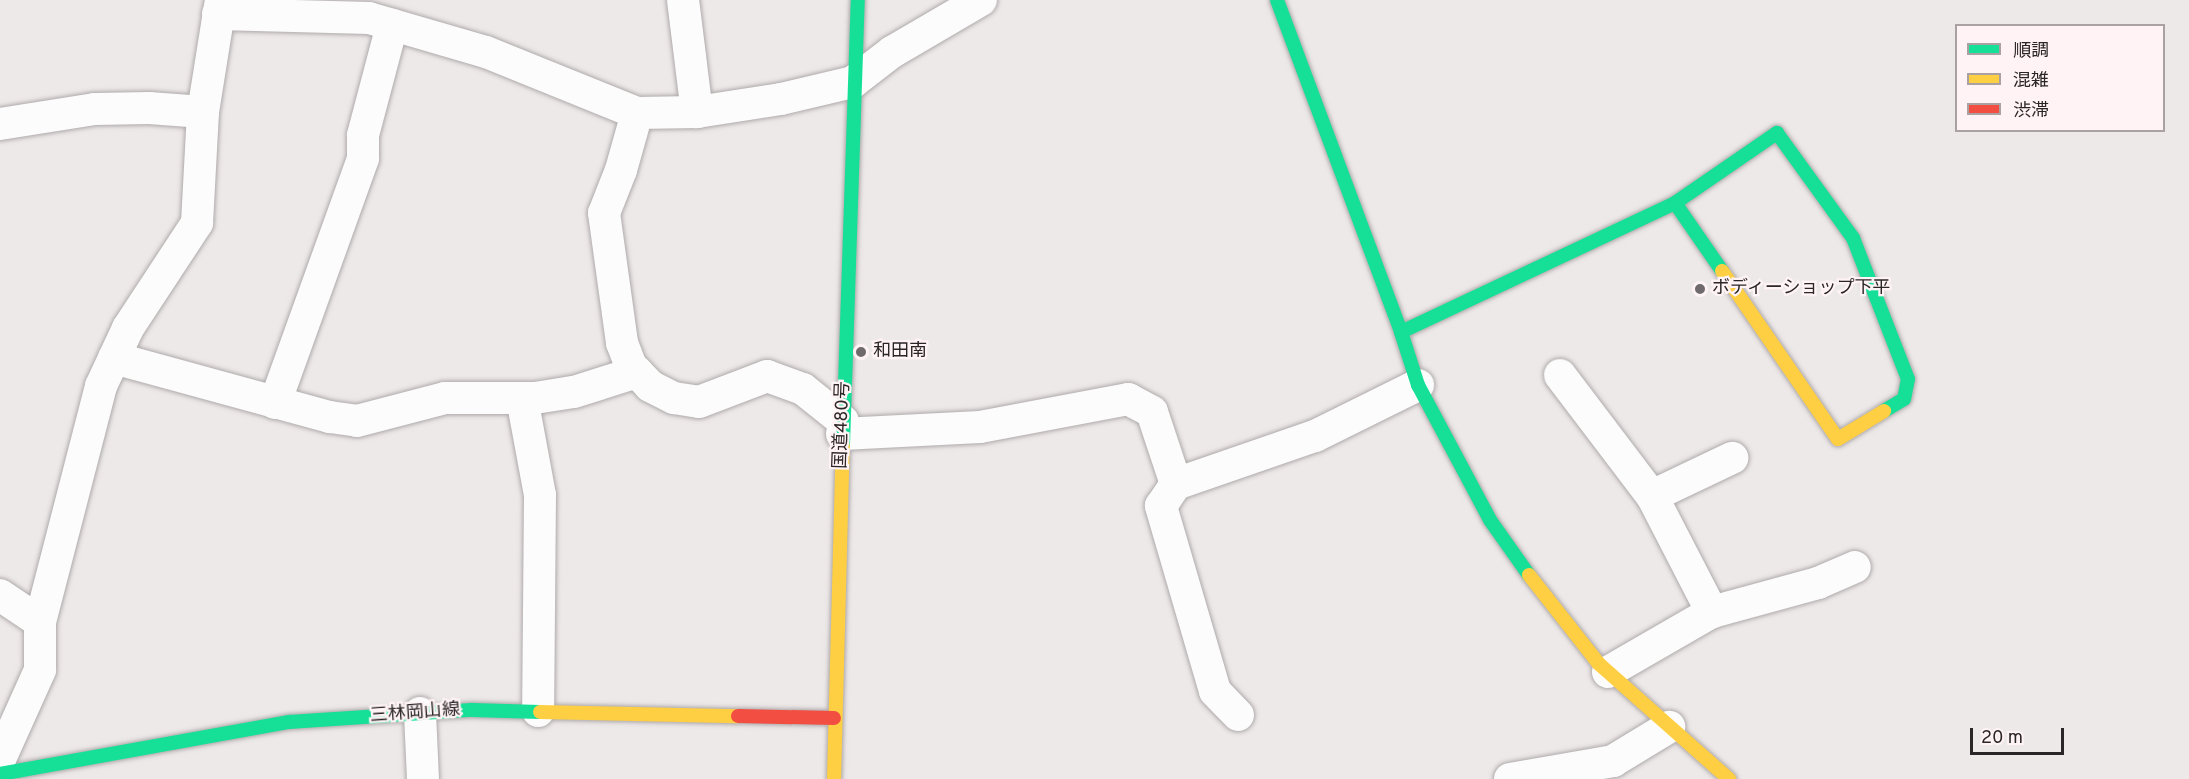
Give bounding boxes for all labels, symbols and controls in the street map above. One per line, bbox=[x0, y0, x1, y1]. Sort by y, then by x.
legend bbox=[1955, 24, 2165, 132]
text: 順調 bbox=[2013, 40, 2049, 63]
text: 混雑 bbox=[2013, 70, 2049, 93]
text: 渋滞 bbox=[2013, 100, 2049, 123]
place label: ボディーショップ下平 bbox=[1712, 278, 1892, 300]
marker: ボディーショップ下平 bbox=[1693, 282, 1707, 296]
place label: 和田南 bbox=[873, 341, 927, 363]
marker: 和田南 bbox=[854, 345, 868, 359]
street label: 国道480号 bbox=[831, 381, 855, 469]
street label: 三林岡山線 bbox=[369, 700, 461, 728]
scale bar bbox=[1973, 716, 2068, 754]
text: 20 m bbox=[1981, 727, 2023, 750]

